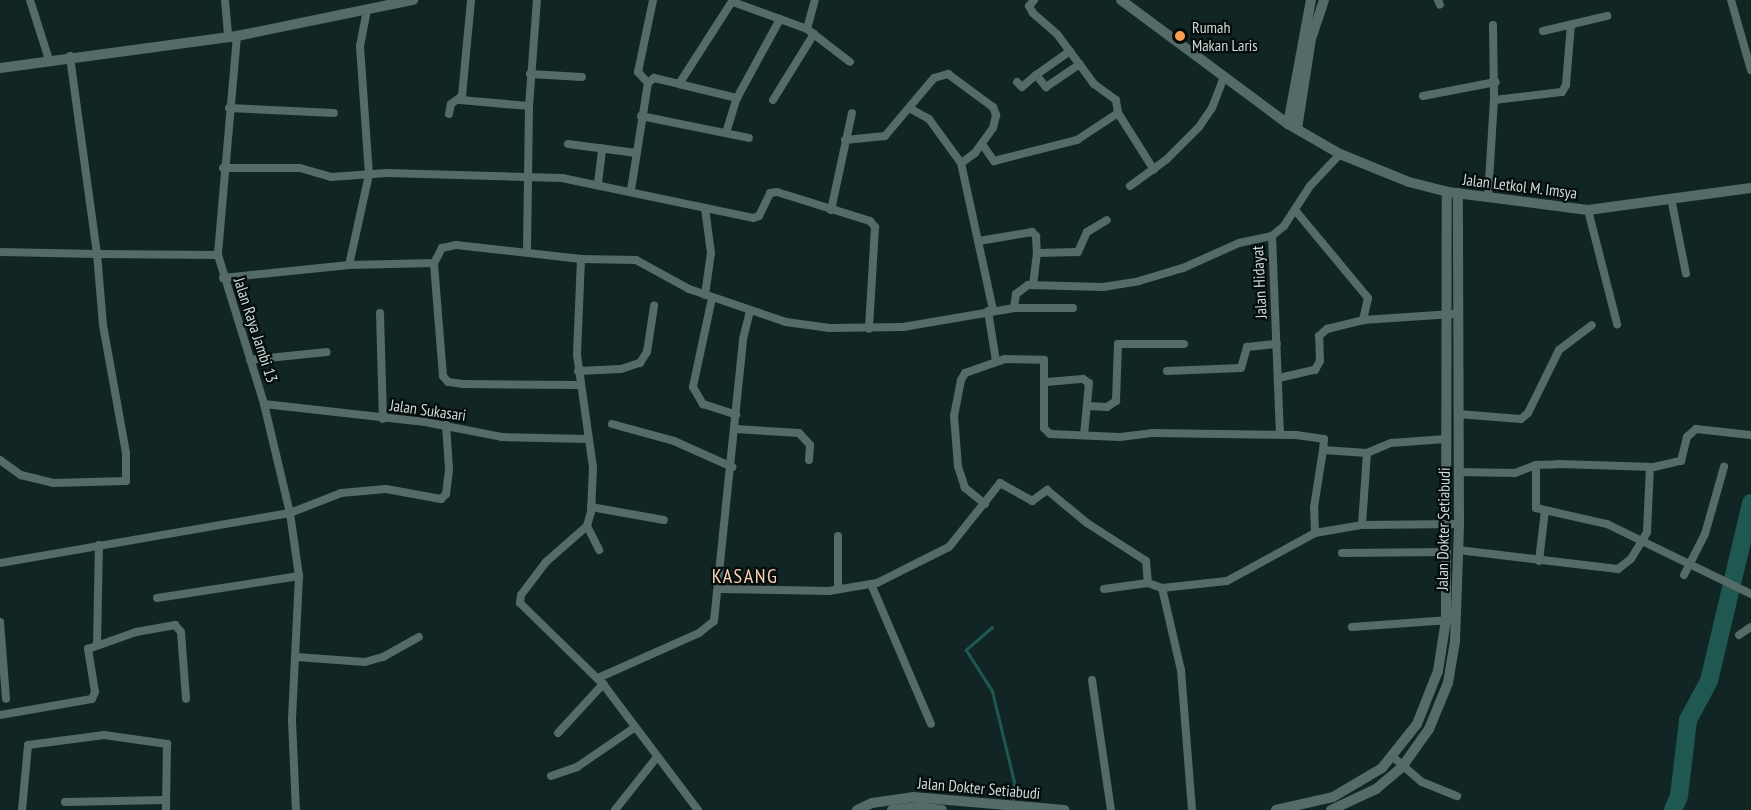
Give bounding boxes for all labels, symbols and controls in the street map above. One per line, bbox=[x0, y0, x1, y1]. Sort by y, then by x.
place label: Rumah Makan Laris bbox=[1192, 17, 1258, 55]
marker: Rumah Makan Laris bbox=[1173, 29, 1187, 43]
street label: Jalan Letkol M. Imsya bbox=[1461, 169, 1579, 203]
street label: Jalan Hidayat bbox=[1248, 245, 1270, 319]
street label: Jalan Raya Jambi 13 bbox=[230, 275, 282, 385]
street label: Jalan Sukasari bbox=[389, 395, 467, 425]
street label: Jalan Dokter Setiabudi bbox=[1432, 467, 1454, 591]
district label: KASANG bbox=[712, 564, 778, 588]
street label: Jalan Dokter Setiabudi bbox=[917, 773, 1041, 803]

